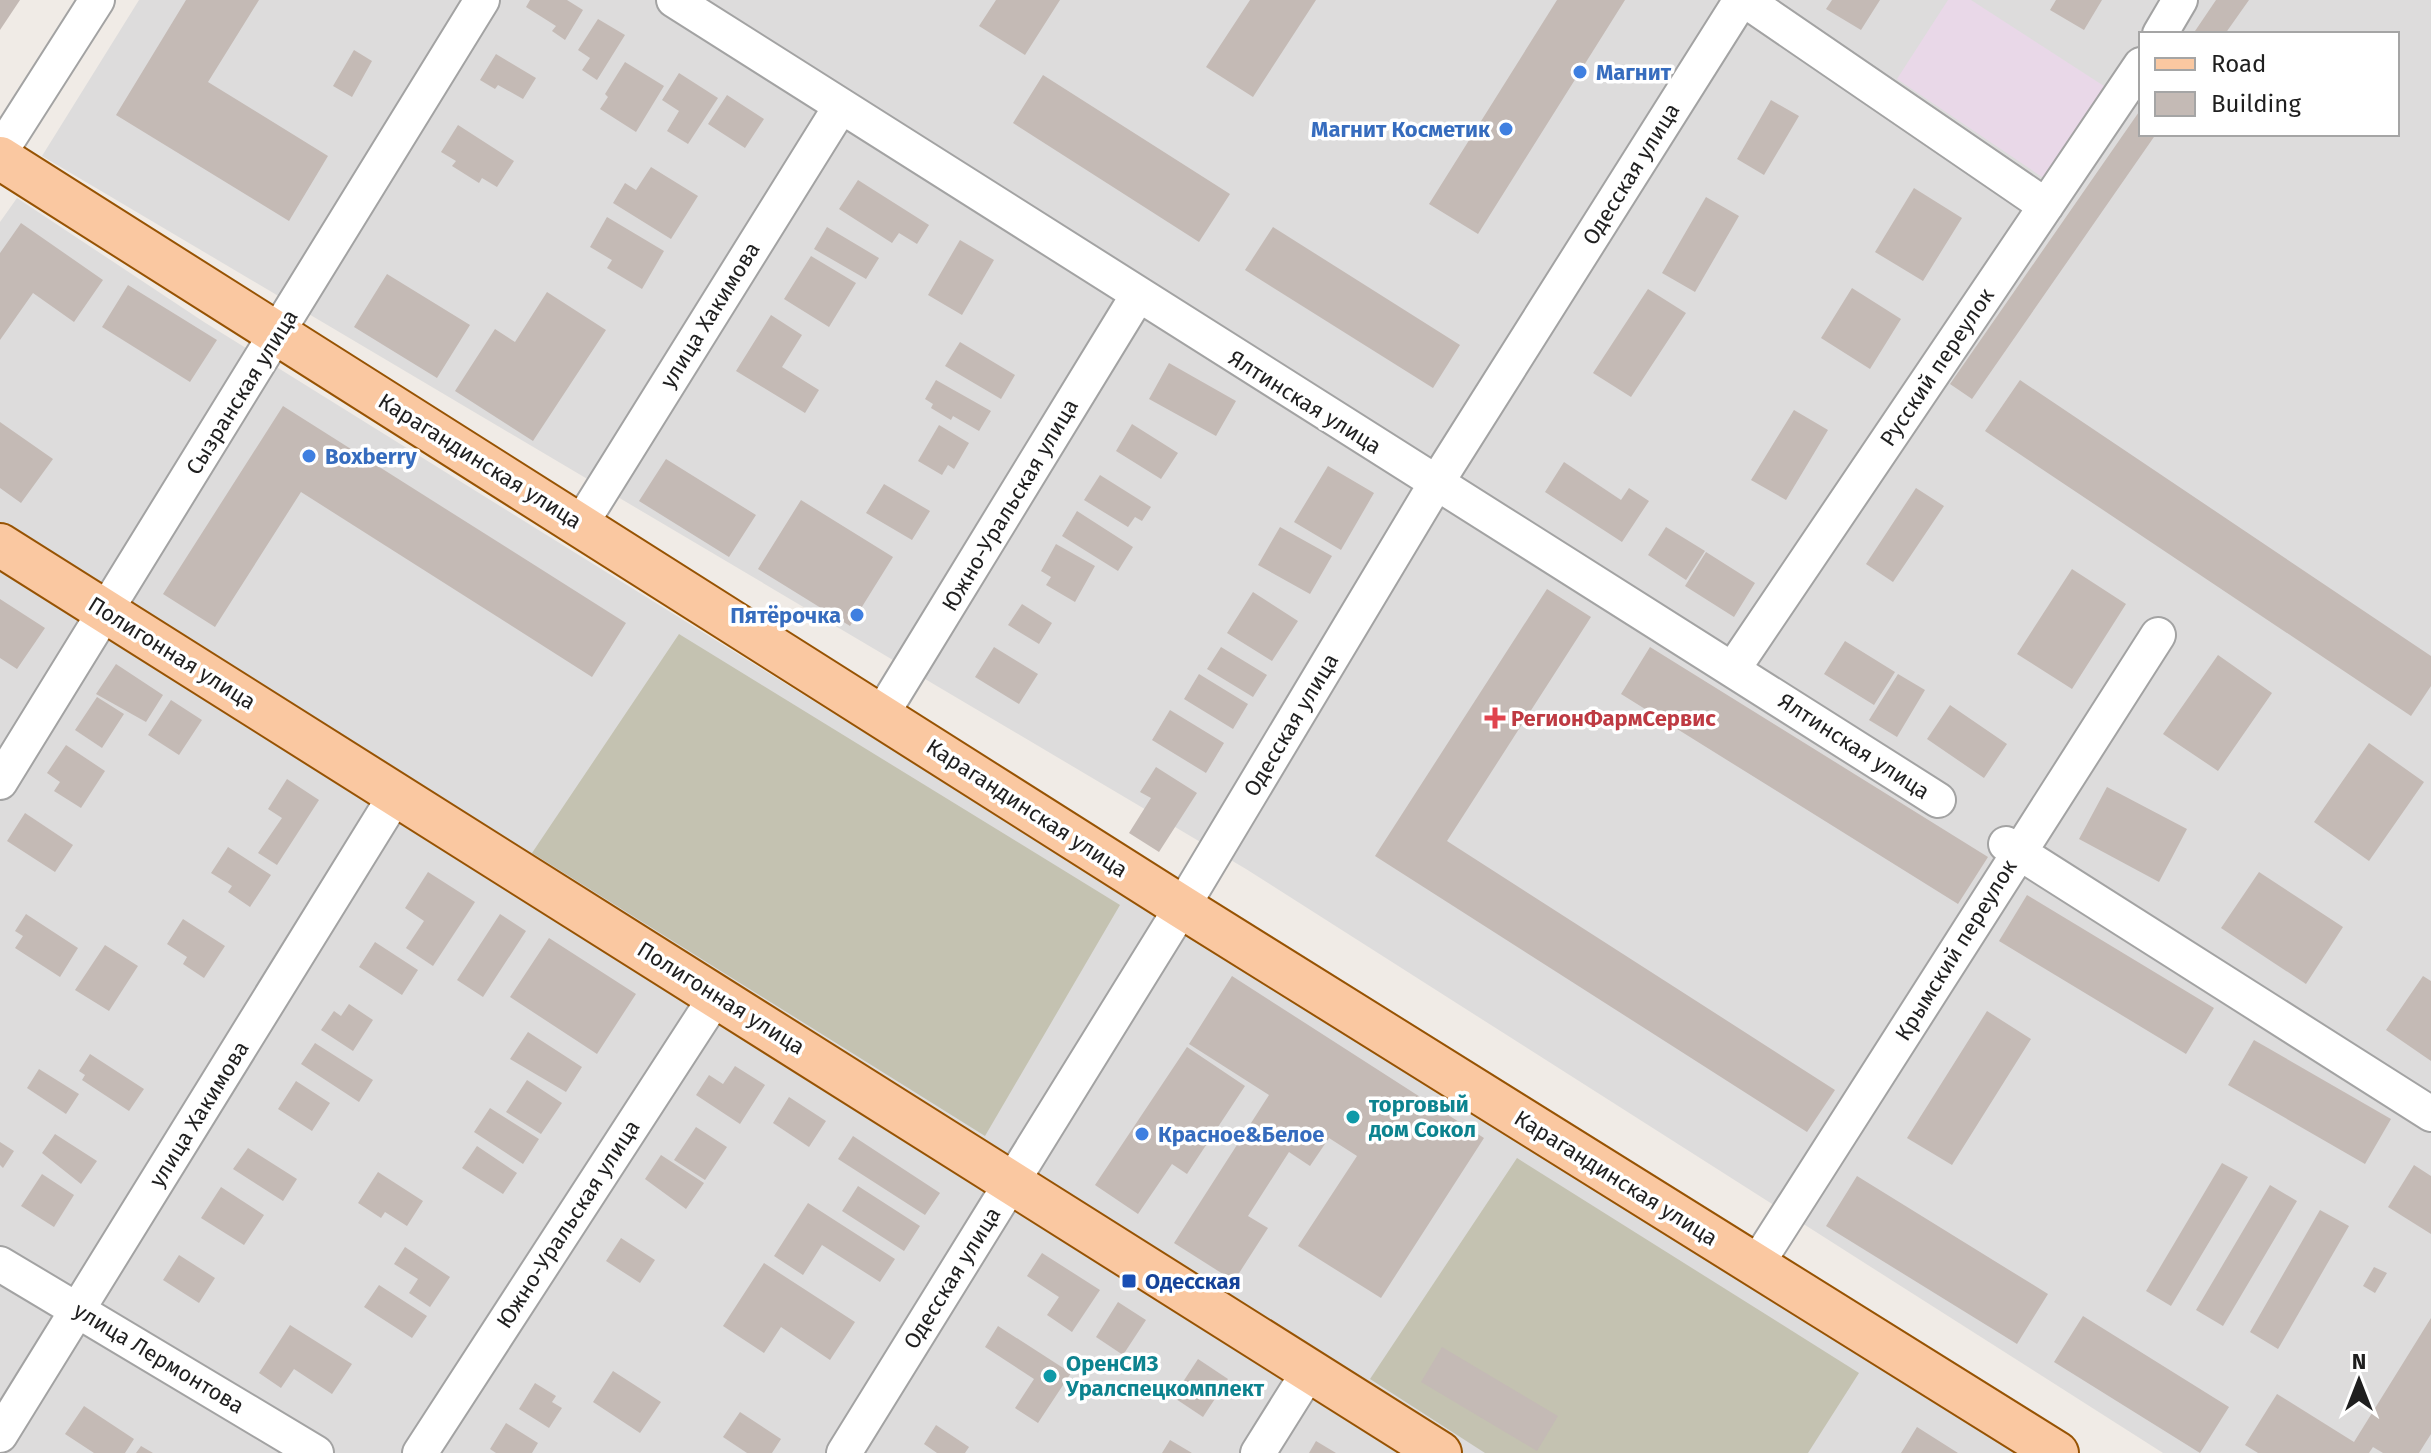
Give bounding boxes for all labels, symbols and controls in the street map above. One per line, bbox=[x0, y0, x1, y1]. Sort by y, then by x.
legend bbox=[2139, 32, 2399, 136]
text: Road bbox=[2211, 50, 2266, 78]
place label: Магнит bbox=[1596, 59, 1672, 86]
marker: Магнит bbox=[1571, 63, 1589, 81]
text: Building bbox=[2211, 90, 2301, 118]
street label: Одесская улица bbox=[1577, 98, 1685, 250]
place label: Магнит Косметик bbox=[1311, 116, 1491, 143]
marker: Магнит Косметик bbox=[1497, 120, 1515, 138]
street label: улица Хакимова bbox=[654, 237, 766, 393]
street label: Русский переулок bbox=[1874, 282, 2000, 451]
street label: Сызранская улица bbox=[180, 304, 304, 480]
street label: Ялтинская улица bbox=[1224, 344, 1386, 460]
street label: Карагандинская улица bbox=[373, 387, 587, 535]
street label: Южно-Уральская улица bbox=[936, 394, 1084, 616]
place label: Boxberry bbox=[325, 443, 417, 470]
marker: Boxberry bbox=[300, 447, 318, 465]
street label: Полигонная улица bbox=[83, 591, 261, 715]
place label: Пятёрочка bbox=[730, 602, 841, 629]
marker: Пятёрочка bbox=[848, 606, 866, 624]
street label: Одесская улица bbox=[1238, 649, 1344, 801]
street label: Ялтинская улица bbox=[1773, 687, 1935, 805]
place label: РегионФармСервис bbox=[1511, 705, 1716, 732]
marker: РегионФармСервис bbox=[1486, 709, 1504, 727]
street label: Карагандинская улица bbox=[921, 733, 1133, 883]
street label: Крымский переулок bbox=[1889, 854, 2023, 1046]
street label: Полигонная улица bbox=[632, 936, 810, 1060]
street label: улица Хакимова bbox=[143, 1036, 255, 1192]
place label: торговый дом Сокол bbox=[1369, 1091, 1476, 1143]
street label: Карагандинская улица bbox=[1509, 1104, 1723, 1252]
marker: торговый дом Сокол bbox=[1344, 1108, 1362, 1126]
street label: Южно-Уральская улица bbox=[491, 1115, 645, 1333]
place label: Красное&Белое bbox=[1158, 1121, 1324, 1148]
marker: Красное&Белое bbox=[1133, 1125, 1151, 1143]
street label: Одесская улица bbox=[898, 1202, 1006, 1354]
place label: Одесская bbox=[1145, 1268, 1241, 1295]
marker: Одесская bbox=[1120, 1272, 1138, 1290]
street label: улица Лермонтова bbox=[69, 1297, 249, 1419]
north arrow bbox=[2319, 1341, 2399, 1421]
text: N bbox=[2352, 1348, 2366, 1375]
place label: ОренСИЗ Уралспецкомплект bbox=[1065, 1350, 1265, 1402]
marker: ОренСИЗ Уралспецкомплект bbox=[1041, 1367, 1059, 1385]

